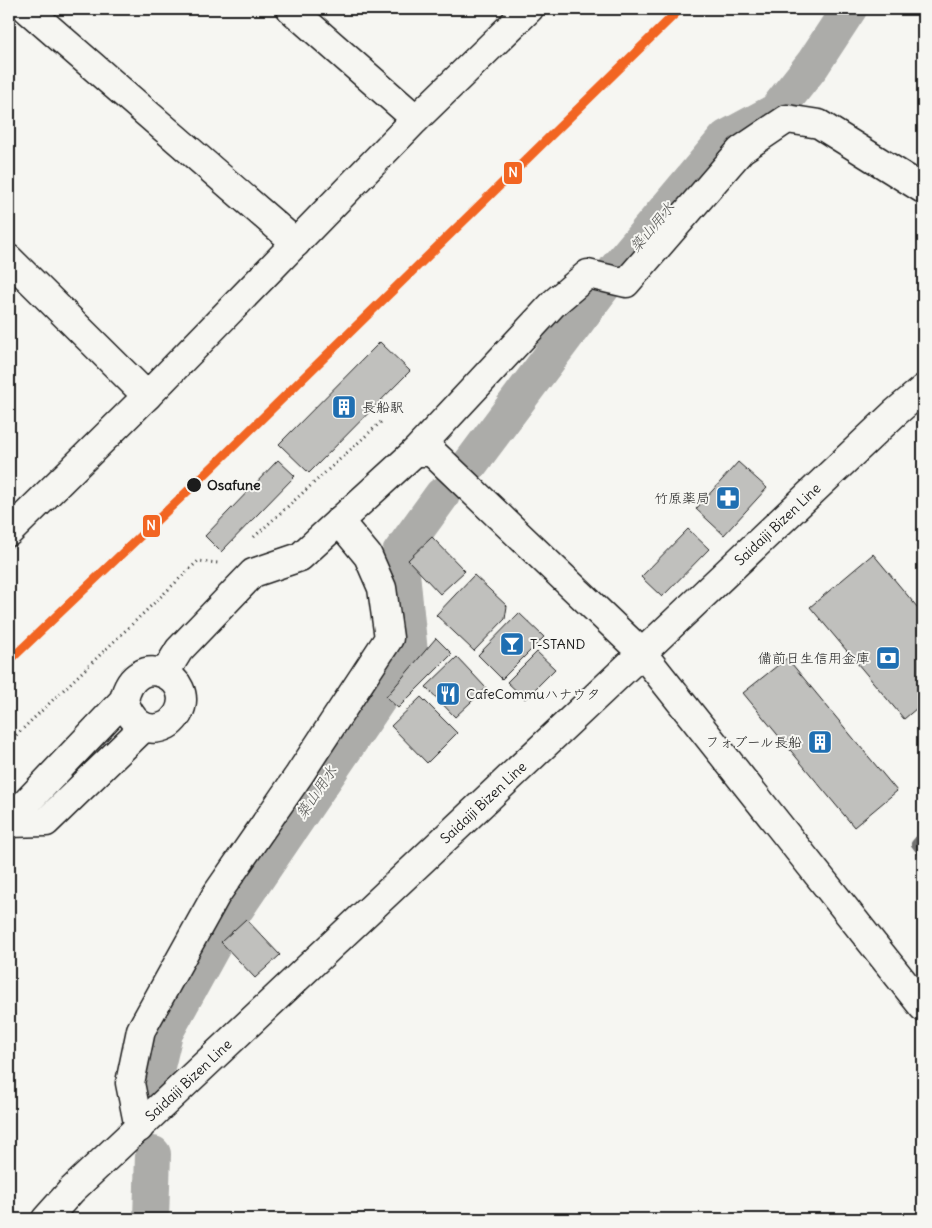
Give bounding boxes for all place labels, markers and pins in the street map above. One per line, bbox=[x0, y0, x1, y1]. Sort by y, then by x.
building icon: 長船駅 bbox=[331, 394, 357, 420]
place label: 長船駅 bbox=[362, 398, 404, 416]
marker: Osafune bbox=[185, 476, 203, 494]
place label: Osafune bbox=[207, 476, 261, 494]
pharmacy icon: 竹原薬局 bbox=[715, 485, 741, 511]
place label: 竹原薬局 bbox=[654, 489, 710, 507]
bar icon: T-STAND bbox=[499, 631, 525, 657]
place label: T-STAND bbox=[530, 635, 585, 653]
bank icon: 備前日生信用金庫 bbox=[875, 645, 901, 671]
place label: 備前日生信用金庫 bbox=[758, 649, 870, 667]
restaurant icon: CafeCommuハナウタ bbox=[435, 681, 461, 707]
place label: CafeCommuハナウタ bbox=[466, 685, 600, 703]
building icon: フォブール長船 bbox=[807, 729, 833, 755]
place label: フォブール長船 bbox=[706, 733, 802, 751]

